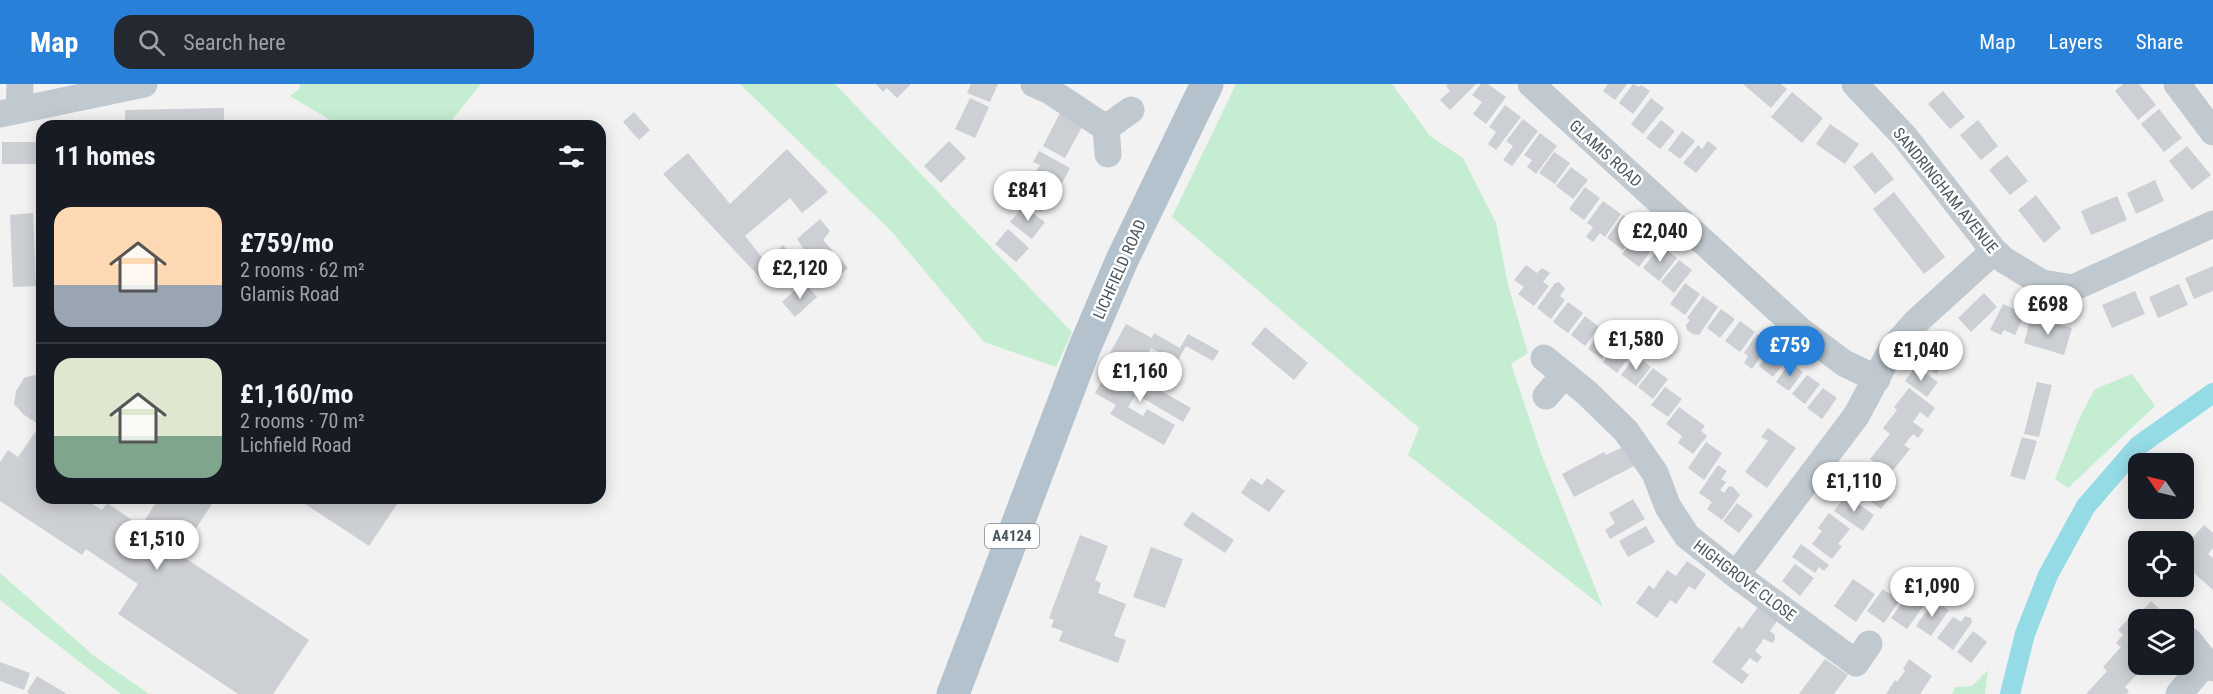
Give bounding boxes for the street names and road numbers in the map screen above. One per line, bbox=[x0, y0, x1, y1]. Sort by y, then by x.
street label: GLAMIS ROAD bbox=[1566, 116, 1646, 191]
street label: SANDRINGHAM AVENUE bbox=[1889, 124, 2002, 257]
street label: LICHFIELD ROAD bbox=[1089, 216, 1150, 322]
road number: A4124 bbox=[985, 524, 1039, 548]
street label: HIGHGROVE CLOSE bbox=[1690, 536, 1800, 625]

